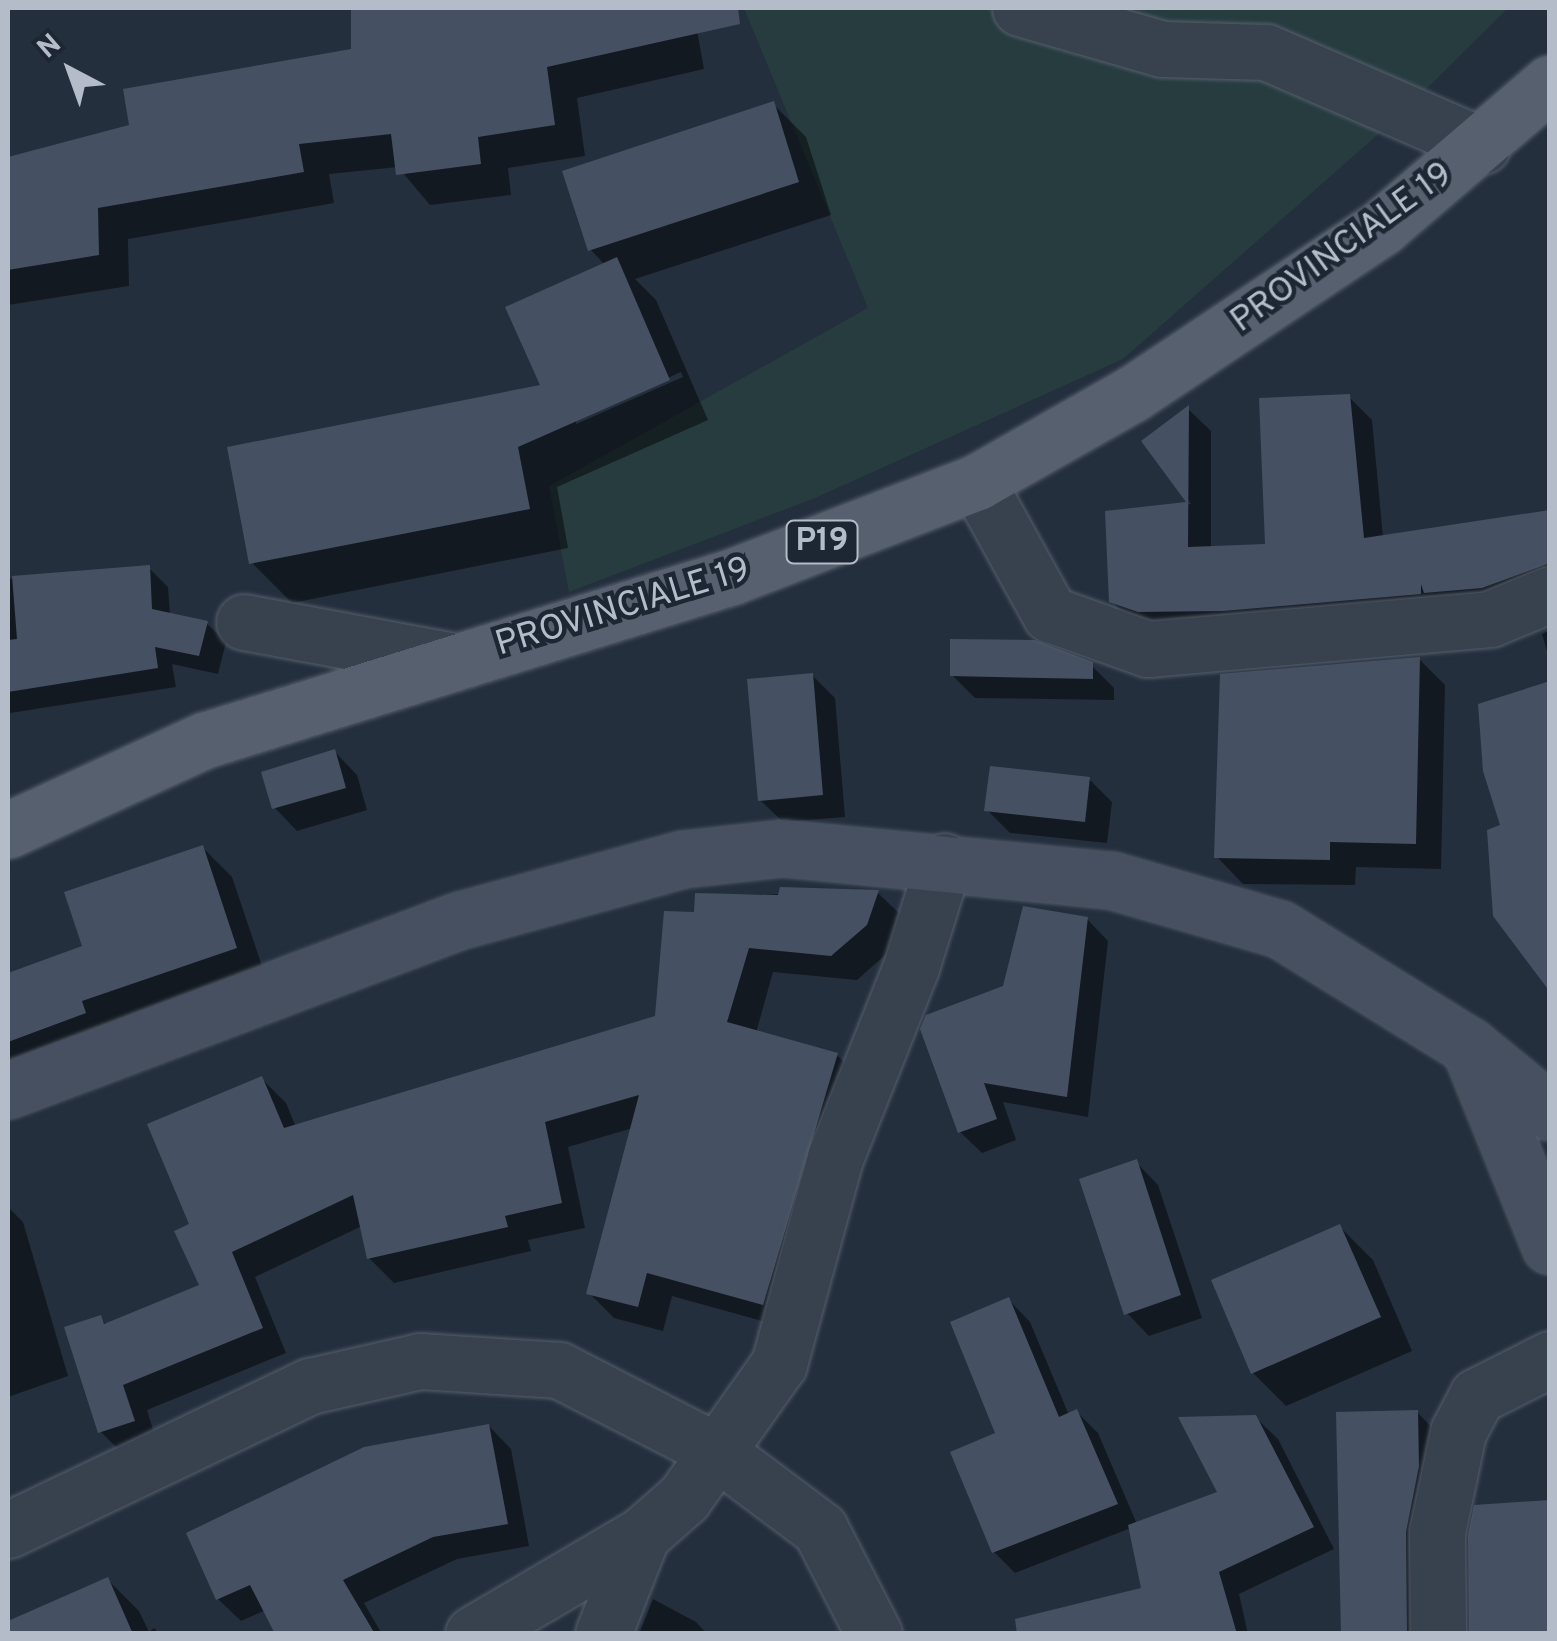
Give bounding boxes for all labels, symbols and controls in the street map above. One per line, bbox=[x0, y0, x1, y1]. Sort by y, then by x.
north arrow bbox=[20, 20, 120, 120]
text: N bbox=[31, 27, 70, 68]
street label: PROVINCIALE 19 bbox=[1223, 153, 1461, 343]
road number: P19 bbox=[784, 515, 860, 569]
street label: PROVINCIALE 19 bbox=[491, 549, 755, 667]

